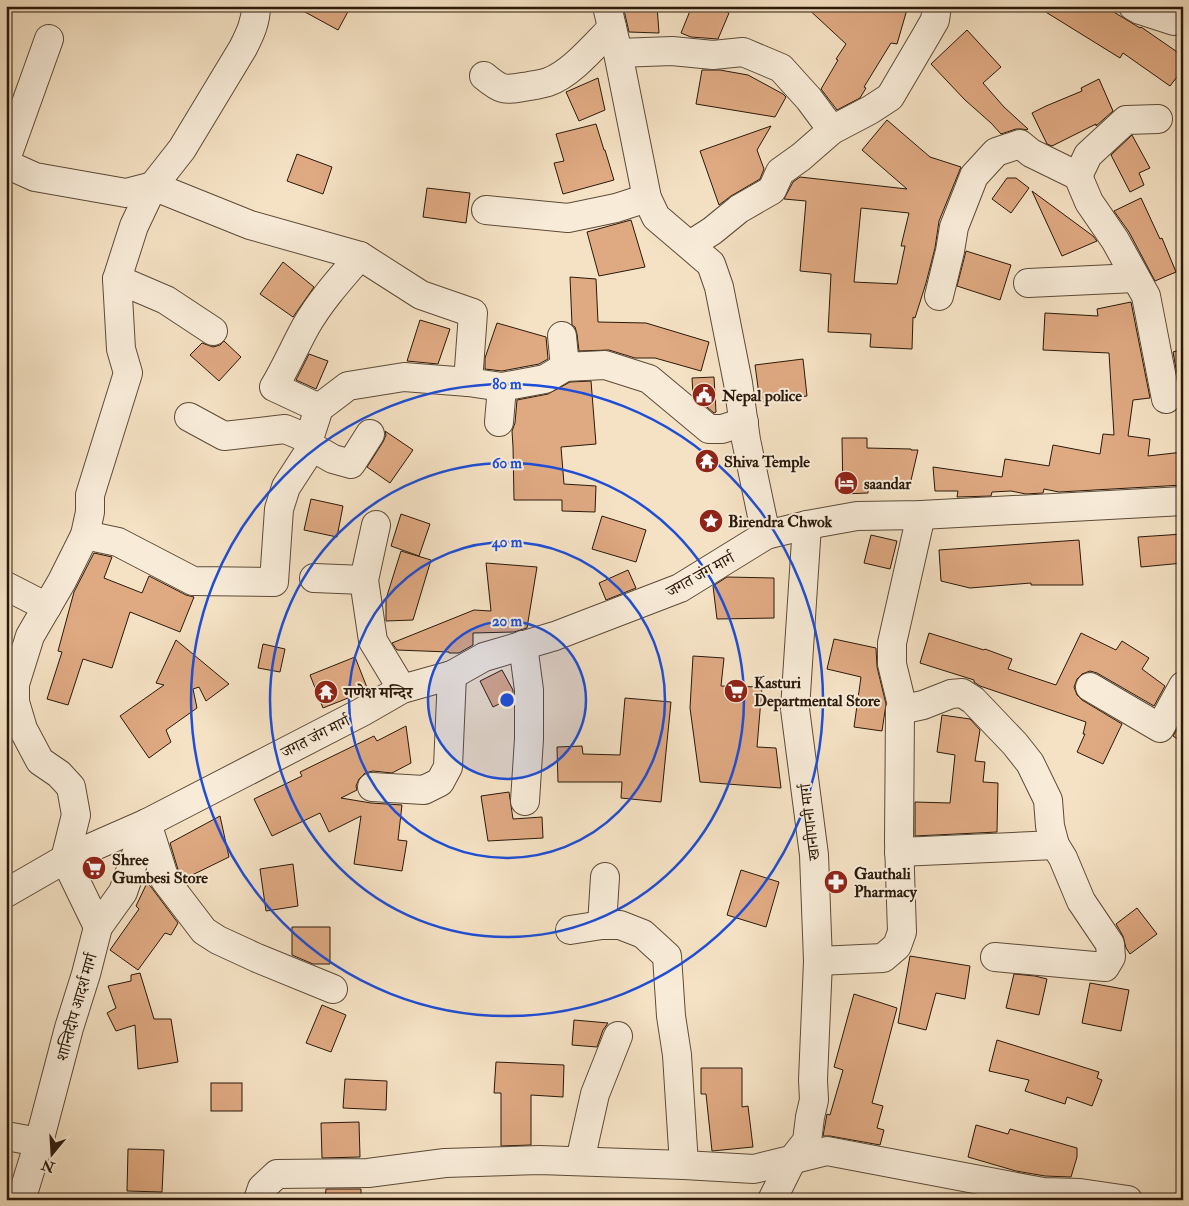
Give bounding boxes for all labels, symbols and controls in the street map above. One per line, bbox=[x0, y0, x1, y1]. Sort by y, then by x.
text: 80 m bbox=[492, 375, 522, 394]
public building icon: Nepal police bbox=[691, 382, 717, 408]
place label: Nepal police bbox=[721, 386, 802, 407]
temple icon: Shiva Temple bbox=[694, 448, 720, 474]
place label: Shiva Temple bbox=[724, 452, 810, 473]
text: 60 m bbox=[492, 454, 522, 473]
hotel icon: saandar bbox=[833, 470, 859, 496]
place label: saandar bbox=[864, 474, 912, 494]
place icon: Birendra Chwok bbox=[698, 508, 724, 534]
place label: Birendra Chwok bbox=[728, 512, 833, 532]
text: 40 m bbox=[491, 533, 523, 552]
street label: जगत जंग मार्ग bbox=[662, 547, 739, 602]
text: 20 m bbox=[492, 612, 522, 631]
place label: Kasturi Departmental Store bbox=[754, 673, 881, 712]
supermarket icon: Kasturi Departmental Store bbox=[723, 678, 749, 704]
temple icon: गणेश मन्दिर bbox=[313, 679, 339, 705]
place label: गणेश मन्दिर bbox=[343, 683, 414, 703]
centre of rings bbox=[498, 691, 516, 709]
street label: जगत जंग मार्ग bbox=[277, 710, 355, 763]
street label: खानीपानी मार्ग bbox=[795, 781, 825, 862]
place label: Shree Gumbesi Store bbox=[112, 850, 208, 888]
supermarket icon: Shree Gumbesi Store bbox=[81, 855, 107, 881]
place label: Gauthali Pharmacy bbox=[854, 864, 918, 903]
pharmacy icon: Gauthali Pharmacy bbox=[823, 869, 849, 895]
street label: शान्तिदीप आदर्श मार्ग bbox=[52, 950, 102, 1064]
north arrow bbox=[28, 1128, 78, 1178]
text: N bbox=[39, 1156, 58, 1176]

